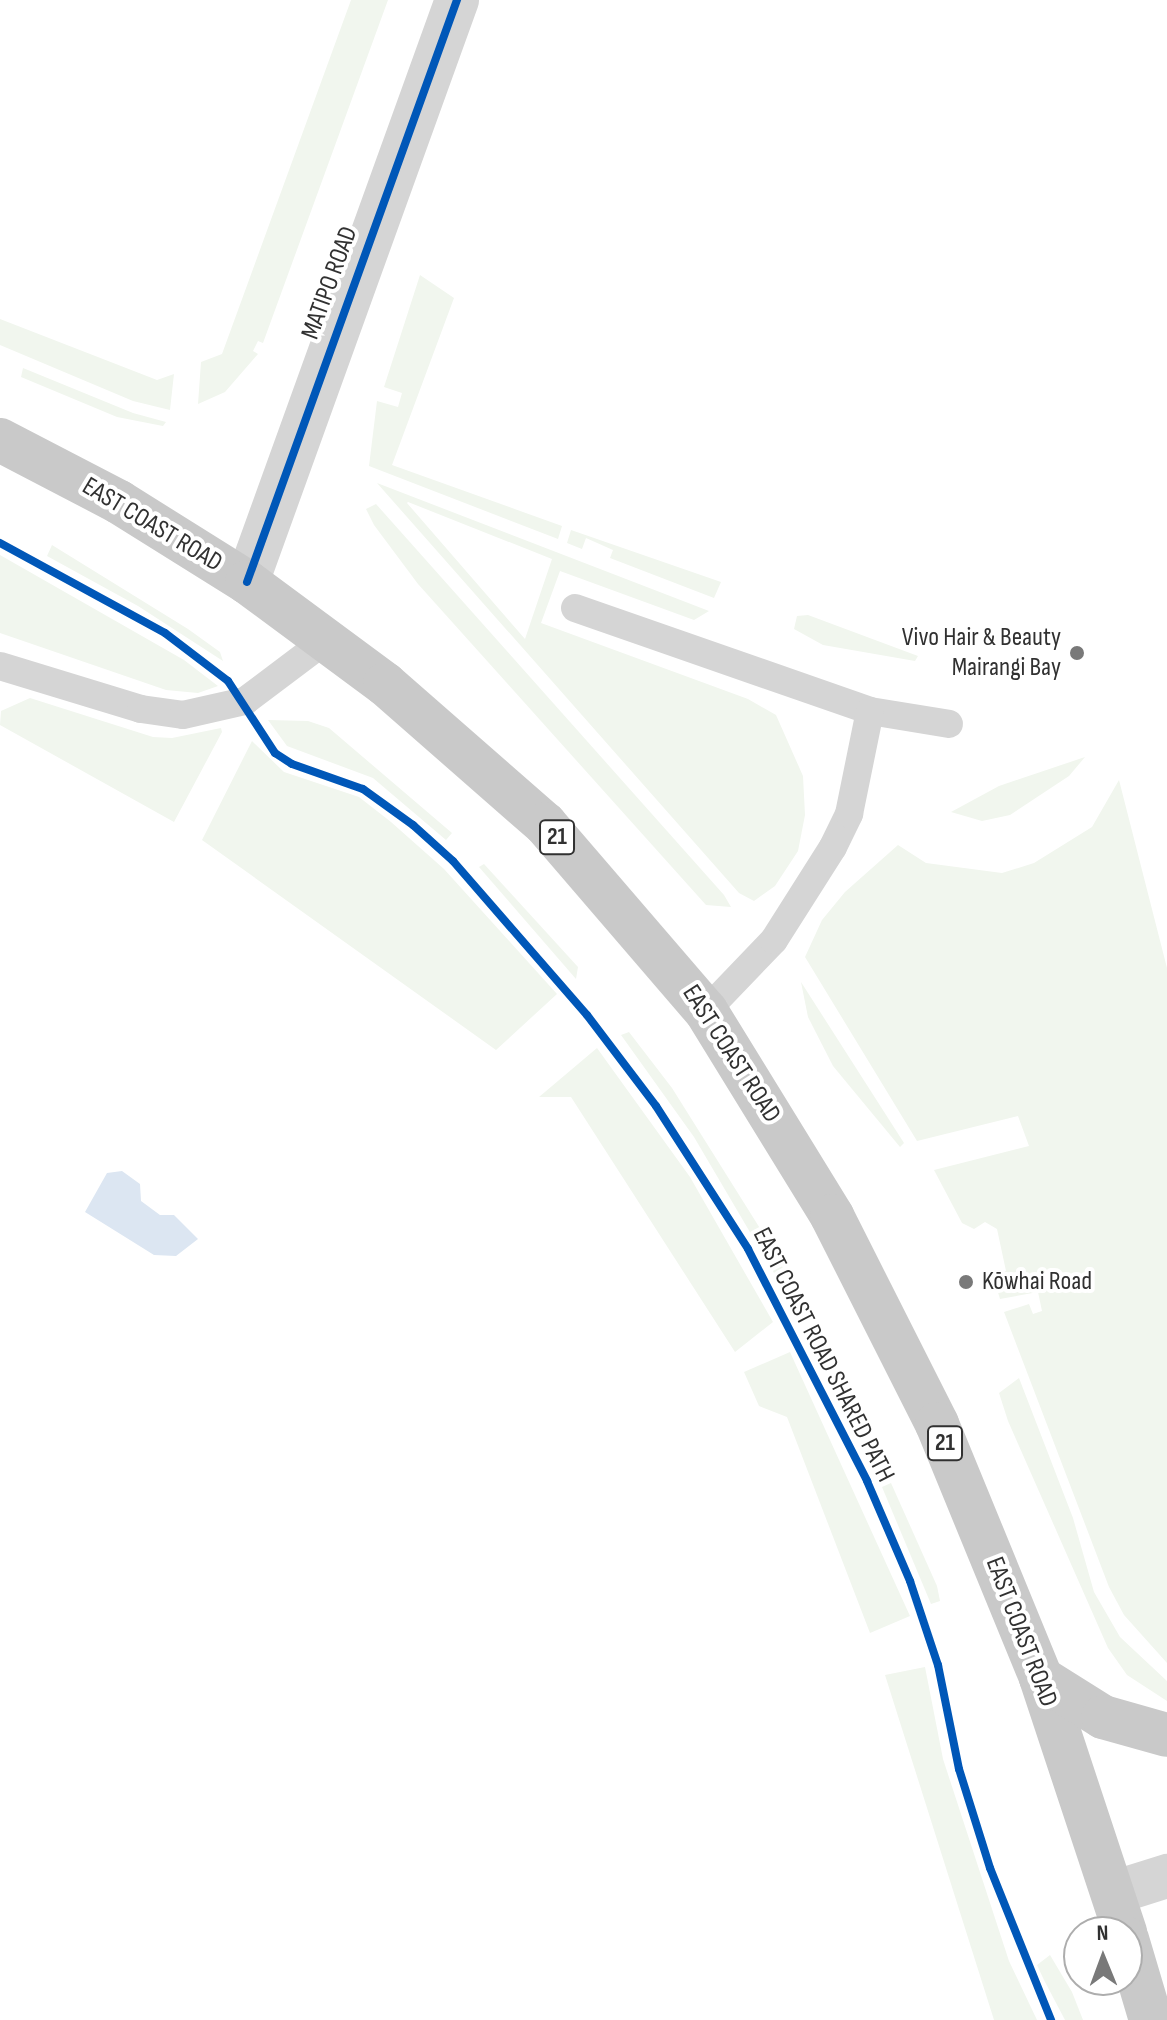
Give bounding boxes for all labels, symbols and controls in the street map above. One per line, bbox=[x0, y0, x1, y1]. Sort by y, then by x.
street label: MATIPO ROAD bbox=[295, 222, 365, 344]
street label: EAST COAST ROAD bbox=[76, 471, 228, 579]
place label: Vivo Hair & Beauty Mairangi Bay bbox=[902, 622, 1061, 684]
marker: Vivo Hair & Beauty Mairangi Bay bbox=[1068, 644, 1086, 662]
road number: 21 bbox=[539, 817, 575, 857]
street label: EAST COAST ROAD bbox=[675, 979, 787, 1129]
street label: EAST COAST ROAD SHARED PATH bbox=[745, 1223, 901, 1487]
place label: Kōwhai Road bbox=[982, 1266, 1092, 1298]
marker: Kōwhai Road bbox=[957, 1273, 975, 1291]
road number: 21 bbox=[927, 1423, 963, 1463]
street label: EAST COAST ROAD bbox=[978, 1553, 1064, 1711]
north arrow bbox=[1063, 1916, 1143, 1996]
text: N bbox=[1096, 1920, 1109, 1947]

